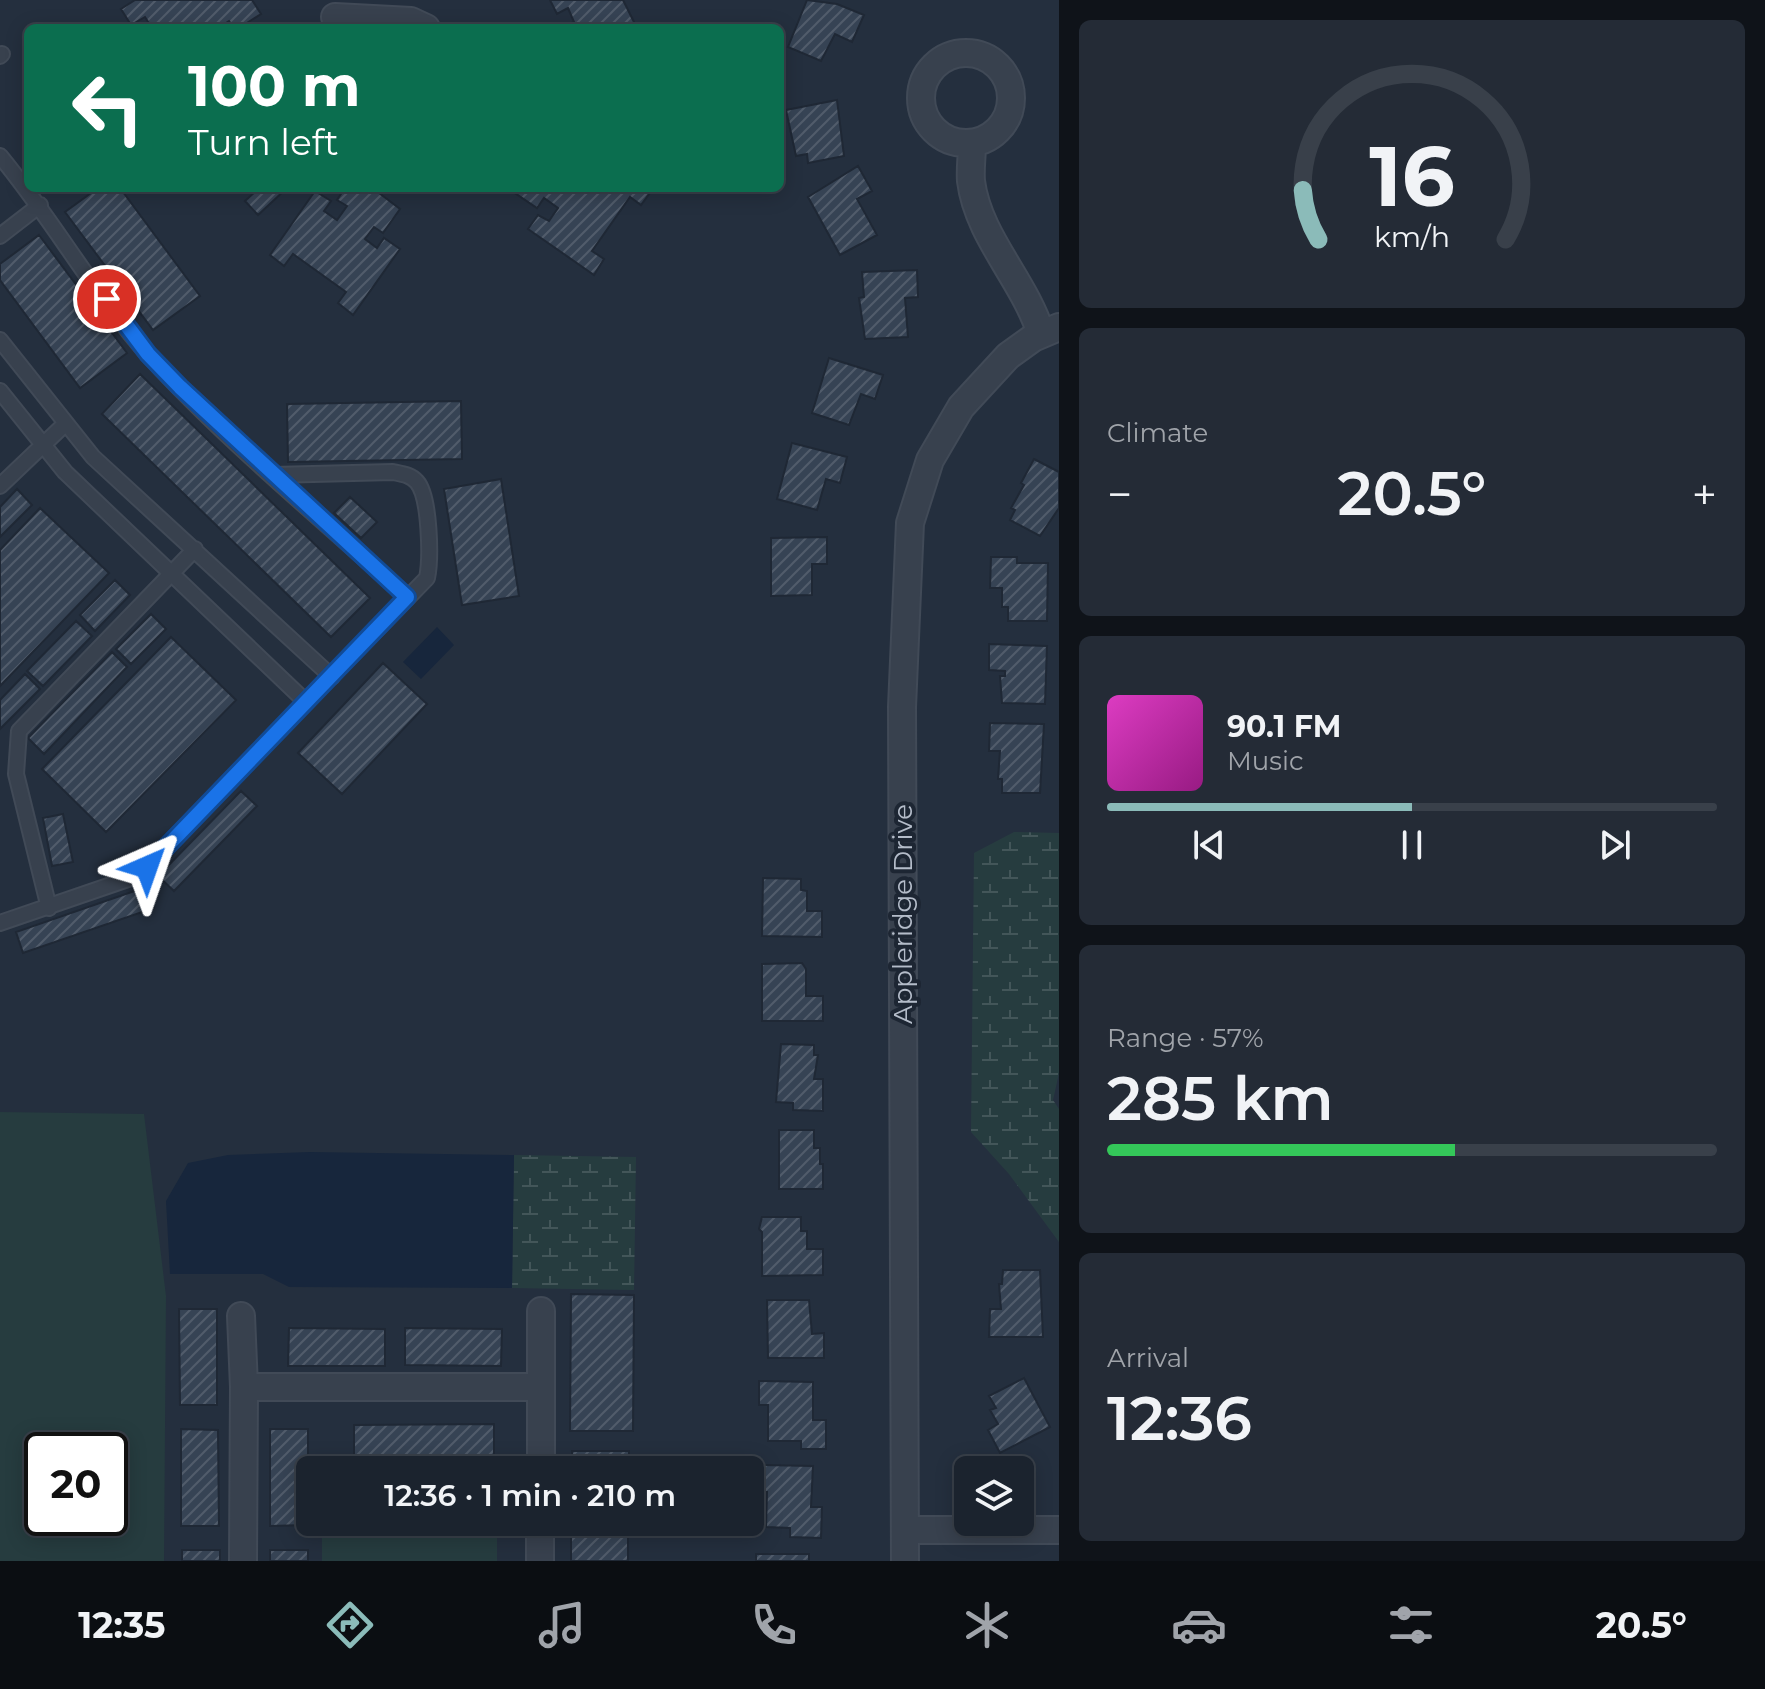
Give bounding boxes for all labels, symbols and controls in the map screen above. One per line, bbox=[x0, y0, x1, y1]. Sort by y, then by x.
text: 100 m bbox=[188, 52, 361, 120]
icon: left bbox=[56, 56, 160, 160]
text: Turn left bbox=[188, 120, 339, 164]
text: 16 bbox=[1369, 125, 1455, 227]
text: km/h bbox=[1374, 219, 1450, 254]
pin bbox=[73, 265, 141, 333]
icon: arrive bbox=[85, 277, 129, 321]
text: Climate bbox=[1107, 417, 1208, 449]
text: 20.5° bbox=[1338, 457, 1486, 530]
text: − bbox=[1107, 467, 1132, 521]
text: + bbox=[1692, 467, 1717, 521]
text: 90.1 FM bbox=[1227, 708, 1342, 745]
text: Music bbox=[1227, 745, 1304, 777]
street label: Appleridge Drive bbox=[887, 804, 919, 1024]
icon: previous bbox=[1187, 823, 1231, 867]
icon: pause bbox=[1390, 823, 1434, 867]
icon: next bbox=[1593, 823, 1637, 867]
position arrow bbox=[105, 825, 189, 909]
text: Range · 57% bbox=[1107, 1022, 1264, 1054]
text: 285 km bbox=[1107, 1062, 1334, 1135]
text: Arrival bbox=[1107, 1342, 1189, 1374]
text: 12:36 bbox=[1107, 1382, 1252, 1455]
speed limit sign: 20 bbox=[24, 1432, 128, 1536]
map controls bbox=[954, 1456, 1034, 1536]
button: layers bbox=[954, 1456, 1034, 1536]
text: 12:36 · 1 min · 210 m bbox=[384, 1477, 676, 1514]
icon: directions bbox=[322, 1597, 378, 1653]
icon: music bbox=[534, 1597, 590, 1653]
icon: phone bbox=[746, 1597, 802, 1653]
icon: climate bbox=[959, 1597, 1015, 1653]
icon: car bbox=[1171, 1597, 1227, 1653]
icon: filters bbox=[1383, 1597, 1439, 1653]
text: 12:35 bbox=[78, 1603, 165, 1647]
text: 20.5° bbox=[1596, 1603, 1687, 1647]

